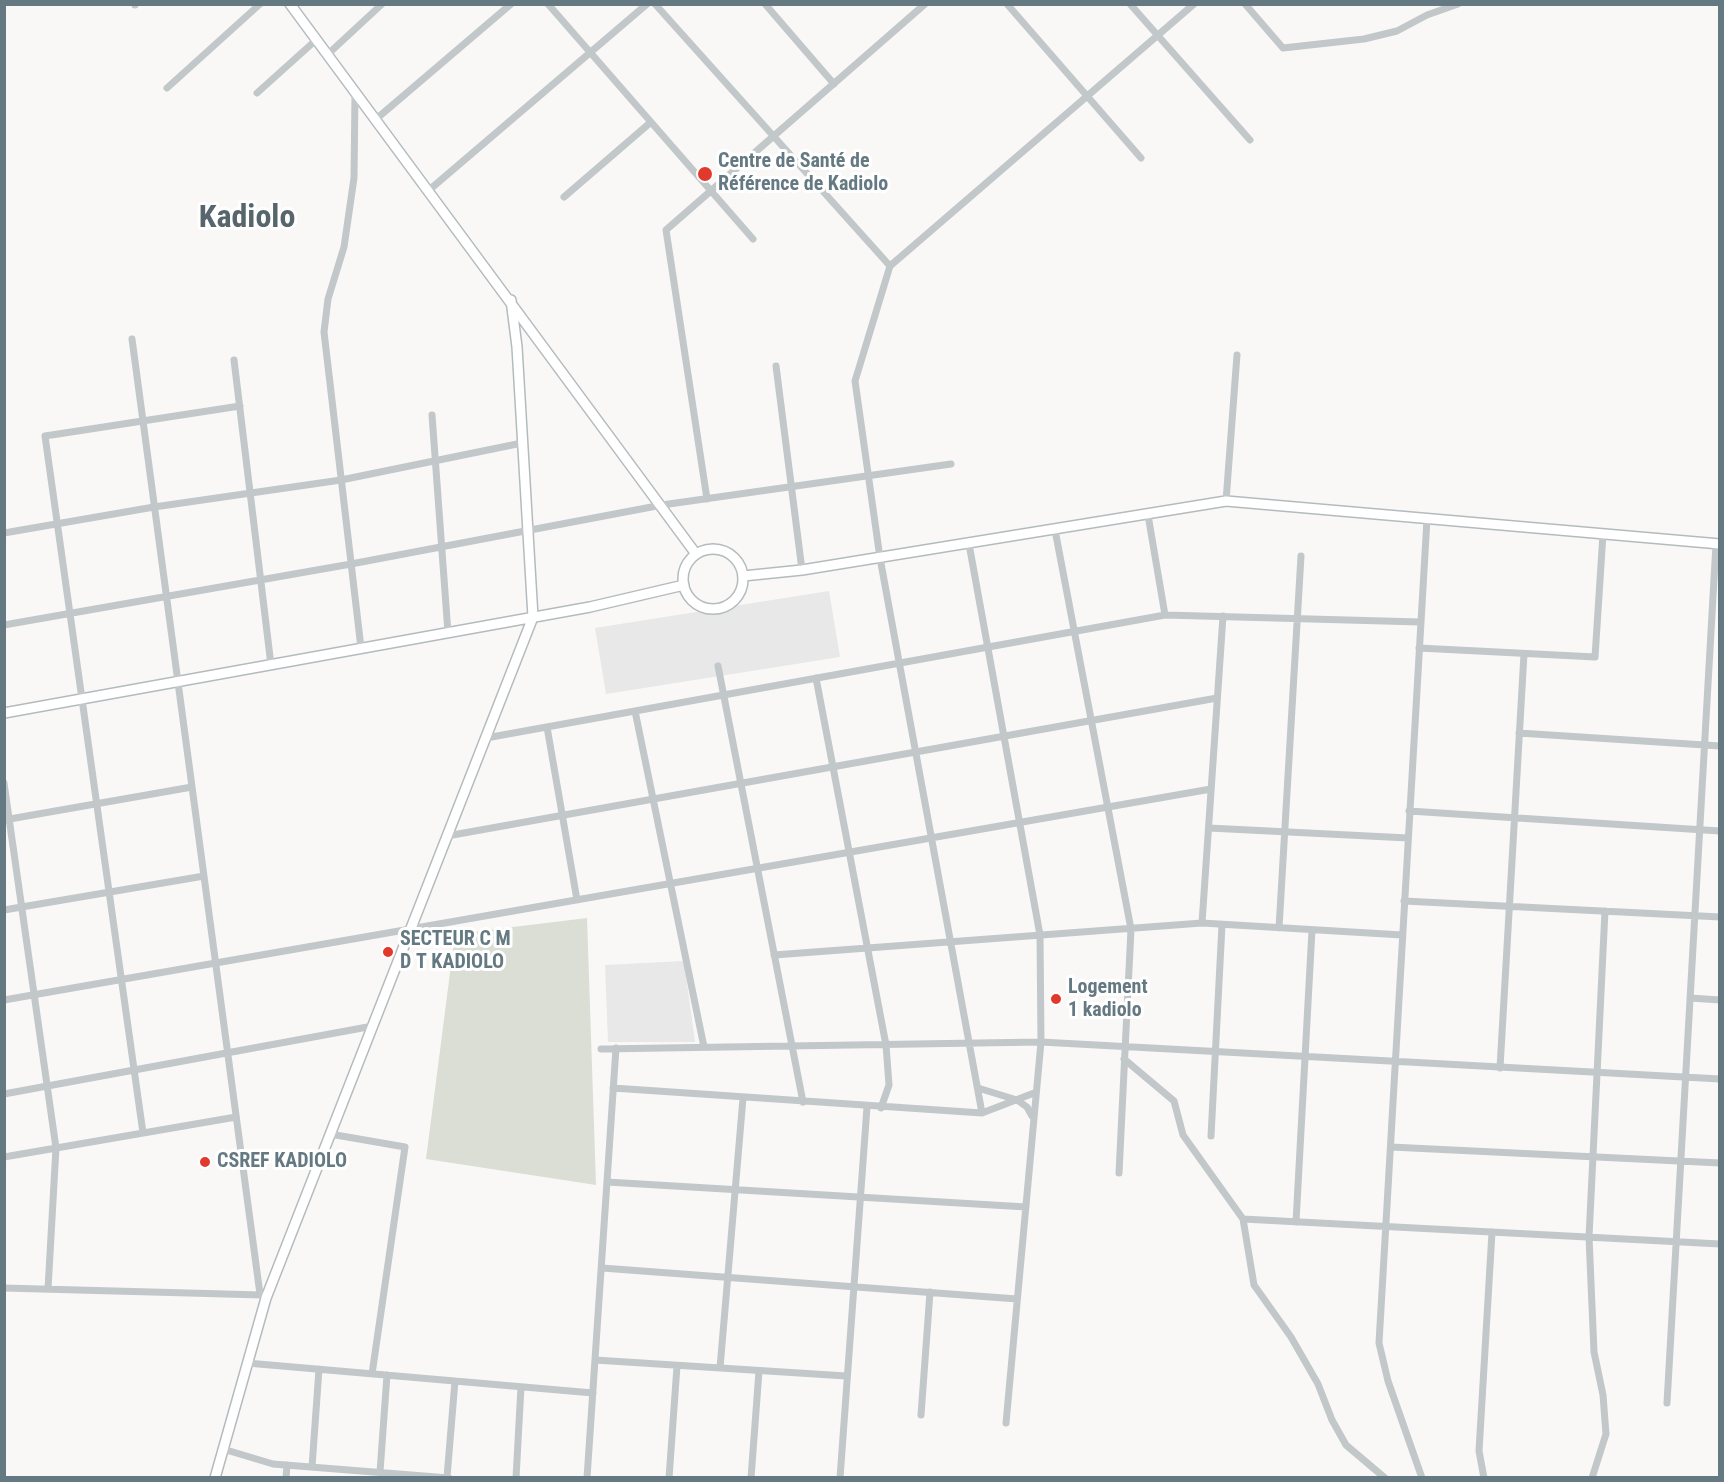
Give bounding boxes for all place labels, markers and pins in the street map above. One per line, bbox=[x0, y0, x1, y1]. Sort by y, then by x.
place label: Centre de Santé de Référence de Kadiolo bbox=[718, 150, 888, 197]
marker: Centre de Santé de Référence de Kadiolo bbox=[696, 165, 714, 183]
place label: SECTEUR C M D T KADIOLO bbox=[400, 928, 511, 975]
marker: SECTEUR C M D T KADIOLO bbox=[381, 945, 395, 959]
place label: Logement 1 kadiolo bbox=[1068, 976, 1148, 1023]
marker: Logement 1 kadiolo bbox=[1049, 992, 1063, 1006]
place label: CSREF KADIOLO bbox=[217, 1150, 347, 1174]
marker: CSREF KADIOLO bbox=[198, 1155, 212, 1169]

